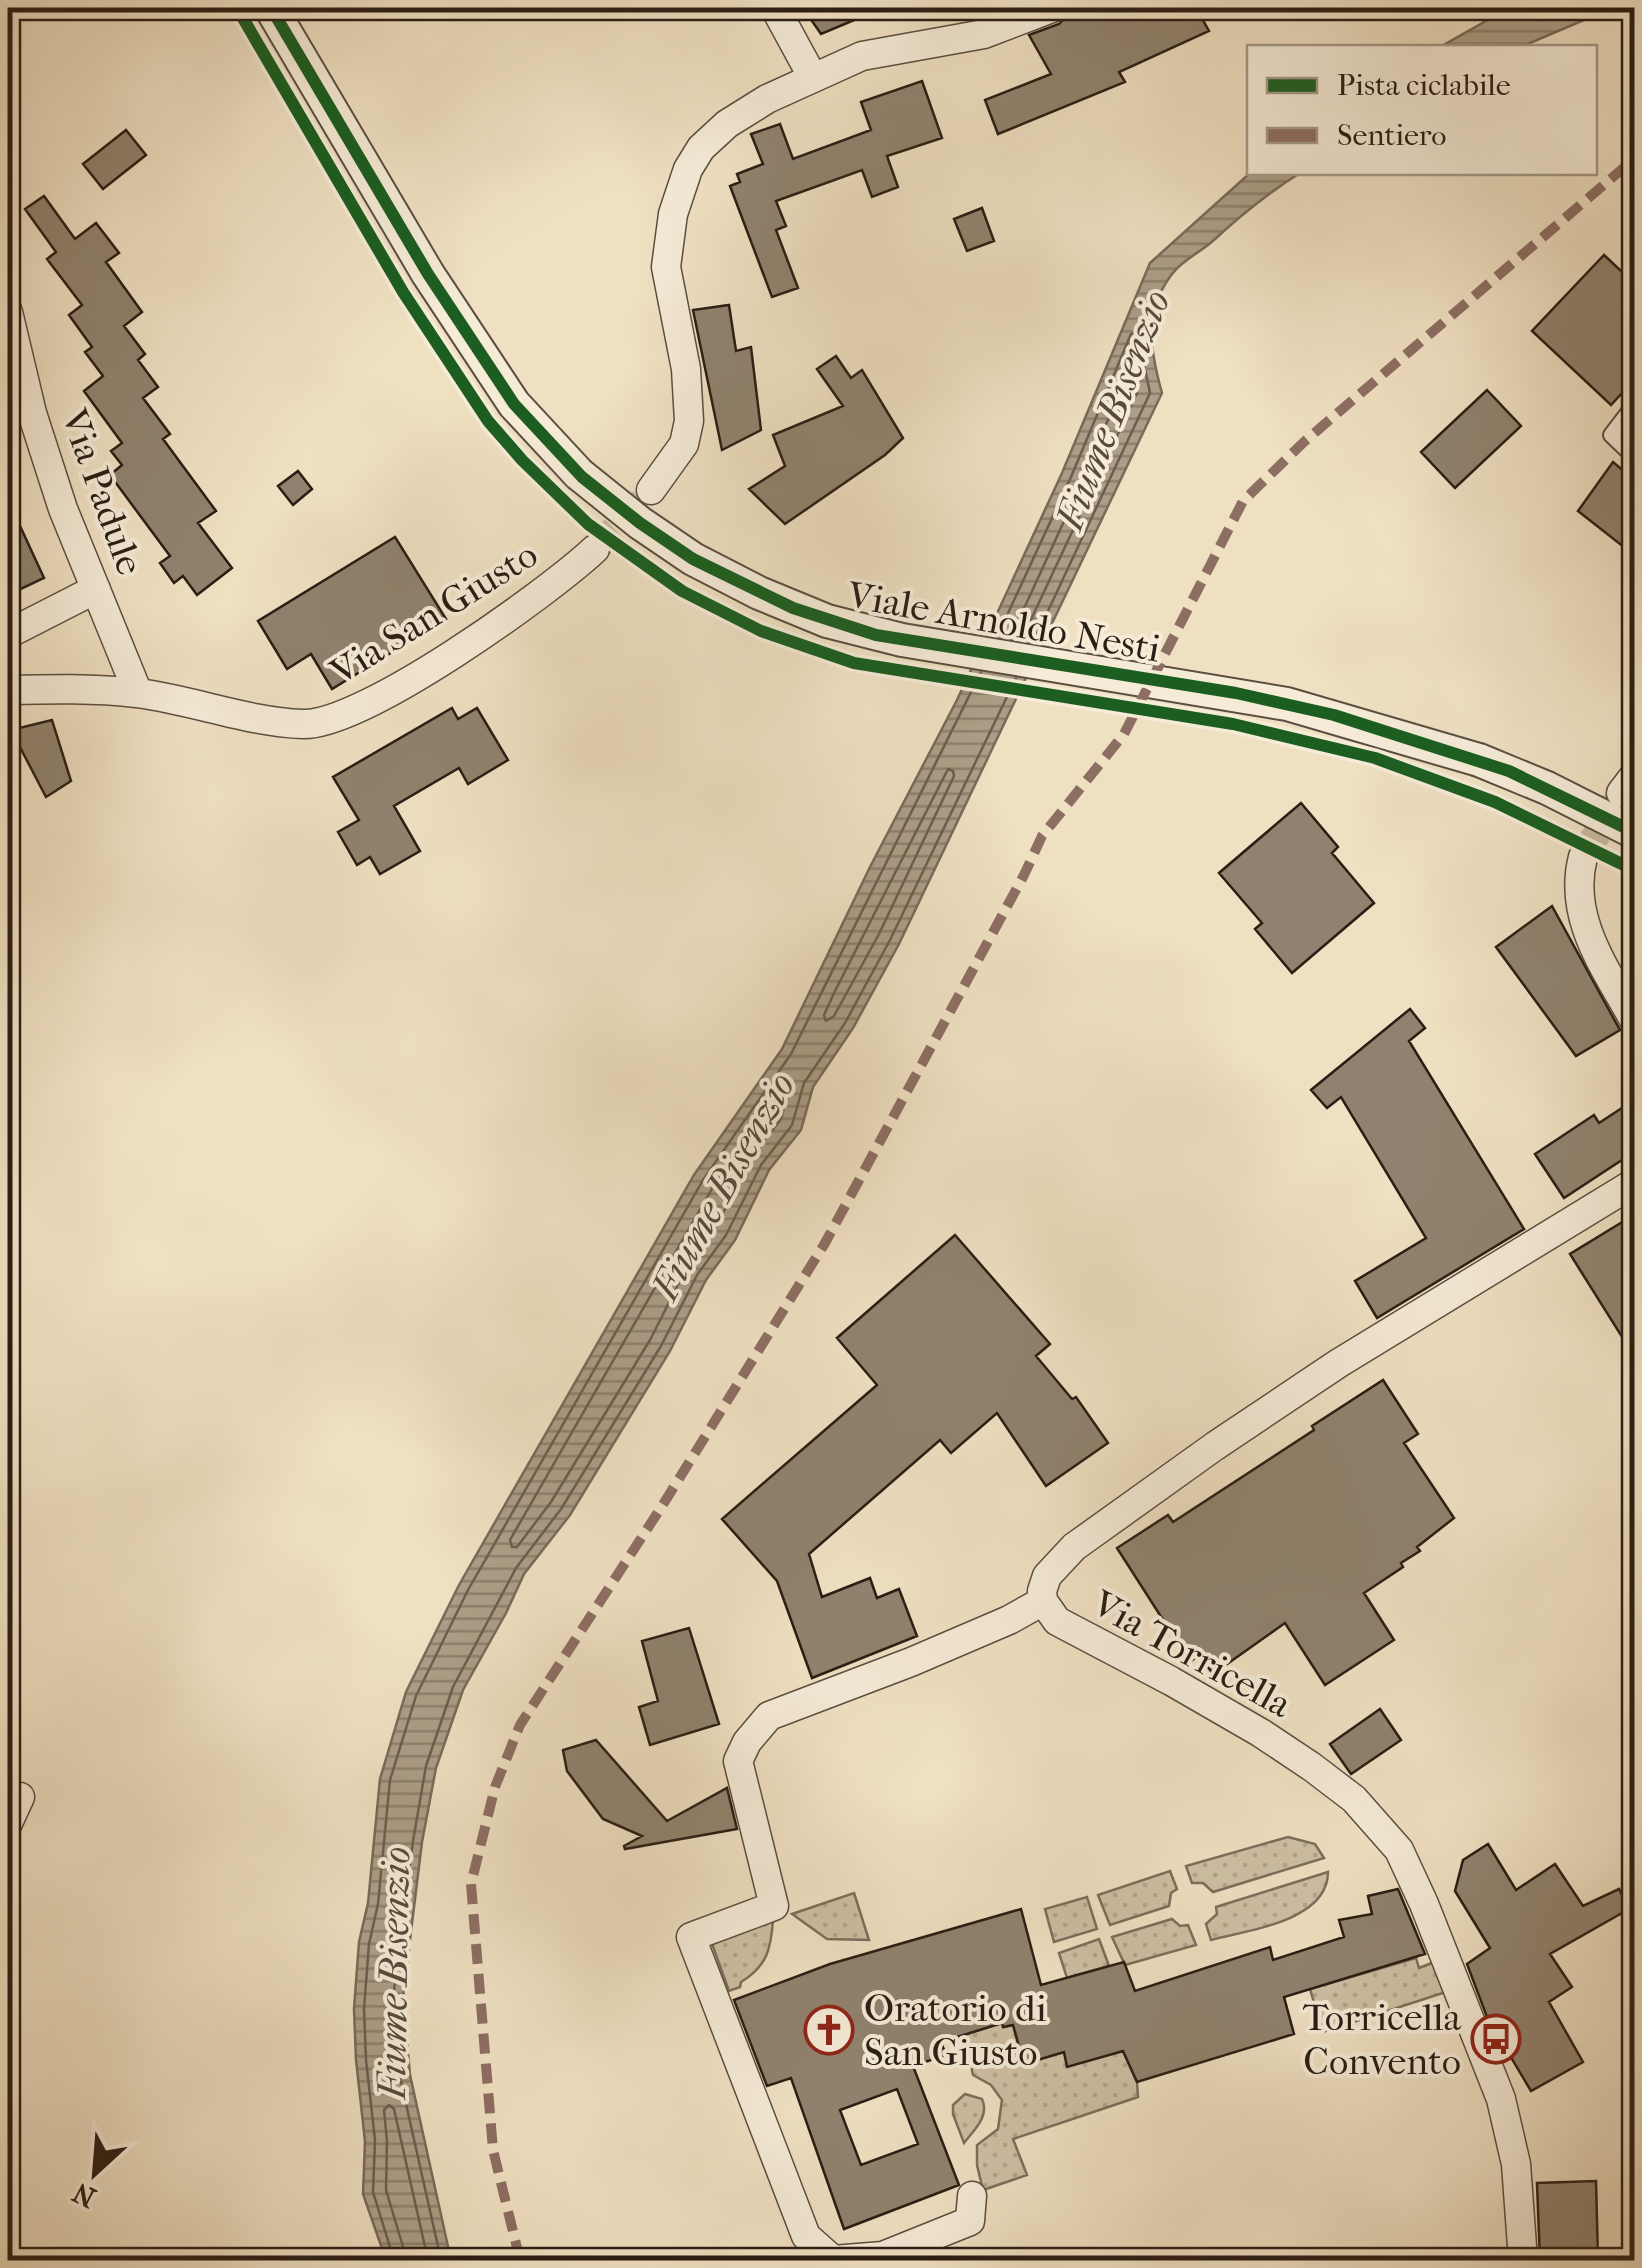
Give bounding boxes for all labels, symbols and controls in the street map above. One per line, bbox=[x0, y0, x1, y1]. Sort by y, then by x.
legend bbox=[1247, 45, 1597, 175]
text: Pista ciclabile bbox=[1337, 68, 1511, 103]
text: Sentiero bbox=[1337, 118, 1447, 153]
water label: Fiume Bisenzio bbox=[1046, 284, 1180, 538]
street label: Via Padule bbox=[51, 402, 153, 581]
street label: Via San Giusto bbox=[322, 532, 546, 695]
street label: Viale Arnoldo Nesti bbox=[843, 572, 1164, 672]
water label: Fiume Bisenzio bbox=[641, 1064, 804, 1309]
street label: Via Torricella bbox=[1084, 1581, 1299, 1727]
water label: Fiume Bisenzio bbox=[369, 1846, 419, 2102]
place label: Oratorio di San Giusto bbox=[864, 1986, 1047, 2075]
place label: Torricella Convento bbox=[1303, 1995, 1461, 2084]
church icon: Oratorio di San Giusto bbox=[803, 2004, 855, 2056]
bus stop icon: Torricella Convento bbox=[1470, 2013, 1522, 2065]
north arrow bbox=[45, 2123, 145, 2223]
text: N bbox=[67, 2175, 101, 2215]

